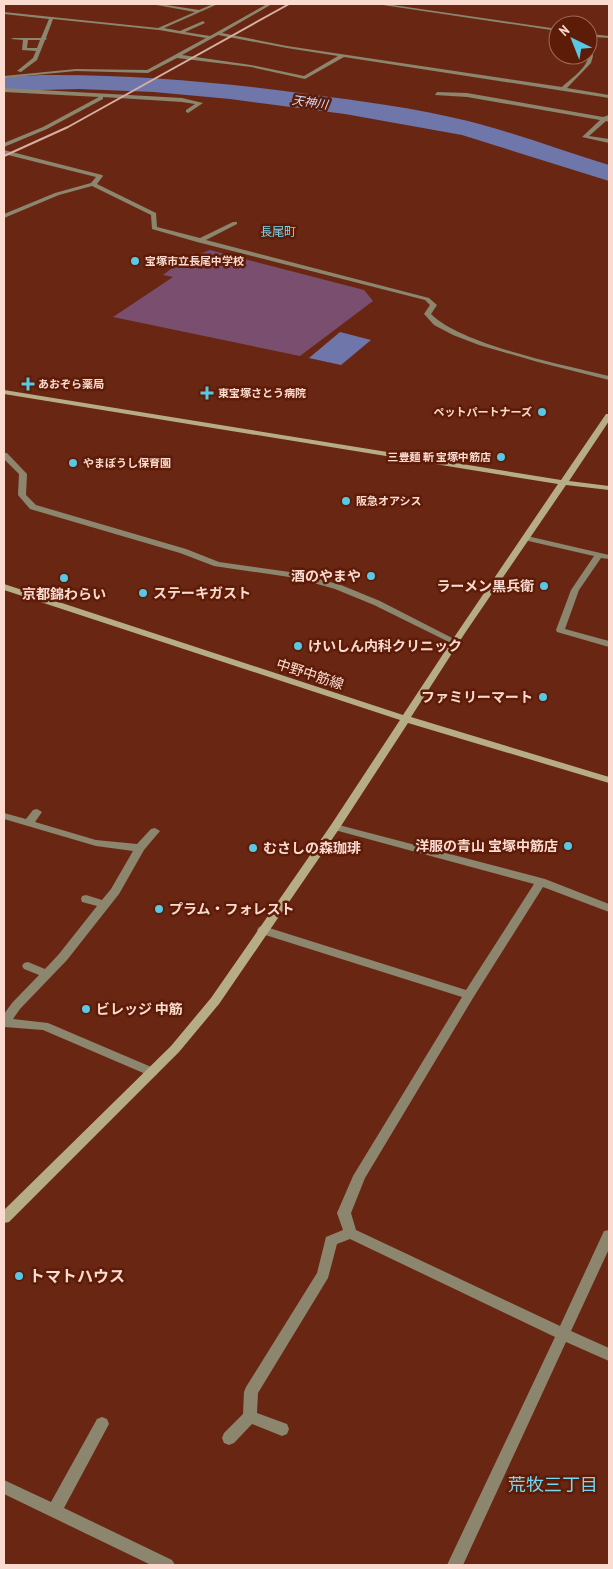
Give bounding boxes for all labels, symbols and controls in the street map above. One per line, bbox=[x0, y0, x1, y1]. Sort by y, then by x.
north arrow bbox=[548, 15, 598, 65]
text: N bbox=[555, 21, 573, 40]
water label: 天神川 bbox=[291, 92, 331, 112]
district label: 長尾町 bbox=[260, 224, 296, 239]
place label: 宝塚市立長尾中学校 bbox=[145, 254, 244, 268]
marker: 宝塚市立長尾中学校 bbox=[129, 255, 141, 267]
place label: あおぞら薬局 bbox=[38, 377, 104, 391]
marker: あおぞら薬局 bbox=[22, 378, 34, 390]
marker: 東宝塚さとう病院 bbox=[200, 386, 214, 400]
place label: 東宝塚さとう病院 bbox=[218, 386, 306, 400]
place label: ペットパートナーズ bbox=[434, 405, 532, 419]
marker: ペットパートナーズ bbox=[536, 406, 548, 418]
place label: 三豊麺 斬 宝塚中筋店 bbox=[387, 450, 491, 464]
marker: 三豊麺 斬 宝塚中筋店 bbox=[495, 451, 507, 463]
place label: やまぼうし保育園 bbox=[83, 456, 171, 470]
marker: やまぼうし保育園 bbox=[67, 457, 79, 469]
place label: 阪急オアシス bbox=[356, 494, 422, 508]
marker: 阪急オアシス bbox=[340, 495, 352, 507]
place label: 酒のやまや bbox=[291, 567, 361, 585]
marker: 酒のやまや bbox=[365, 570, 377, 582]
marker: 京都錦わらい bbox=[58, 572, 70, 584]
place label: ラーメン黒兵衛 bbox=[437, 577, 534, 595]
marker: ラーメン黒兵衛 bbox=[538, 580, 550, 592]
place label: ステーキガスト bbox=[153, 584, 251, 602]
place label: 京都錦わらい bbox=[22, 585, 106, 603]
marker: ステーキガスト bbox=[137, 587, 149, 599]
place label: けいしん内科クリニック bbox=[308, 637, 462, 655]
marker: けいしん内科クリニック bbox=[292, 640, 304, 652]
street label: 中野中筋線 bbox=[274, 655, 346, 693]
place label: ファミリーマート bbox=[421, 688, 533, 706]
marker: ファミリーマート bbox=[537, 691, 549, 703]
place label: 洋服の青山 宝塚中筋店 bbox=[415, 837, 558, 855]
place label: むさしの森珈琲 bbox=[263, 839, 361, 857]
marker: 洋服の青山 宝塚中筋店 bbox=[562, 840, 574, 852]
marker: むさしの森珈琲 bbox=[247, 842, 259, 854]
place label: プラム・フォレスト bbox=[169, 900, 295, 918]
marker: プラム・フォレスト bbox=[153, 903, 165, 915]
place label: ビレッジ 中筋 bbox=[96, 1000, 183, 1018]
marker: ビレッジ 中筋 bbox=[80, 1003, 92, 1015]
place label: トマトハウス bbox=[29, 1266, 125, 1286]
marker: トマトハウス bbox=[13, 1270, 25, 1282]
district label: 荒牧三丁目 bbox=[508, 1473, 598, 1496]

